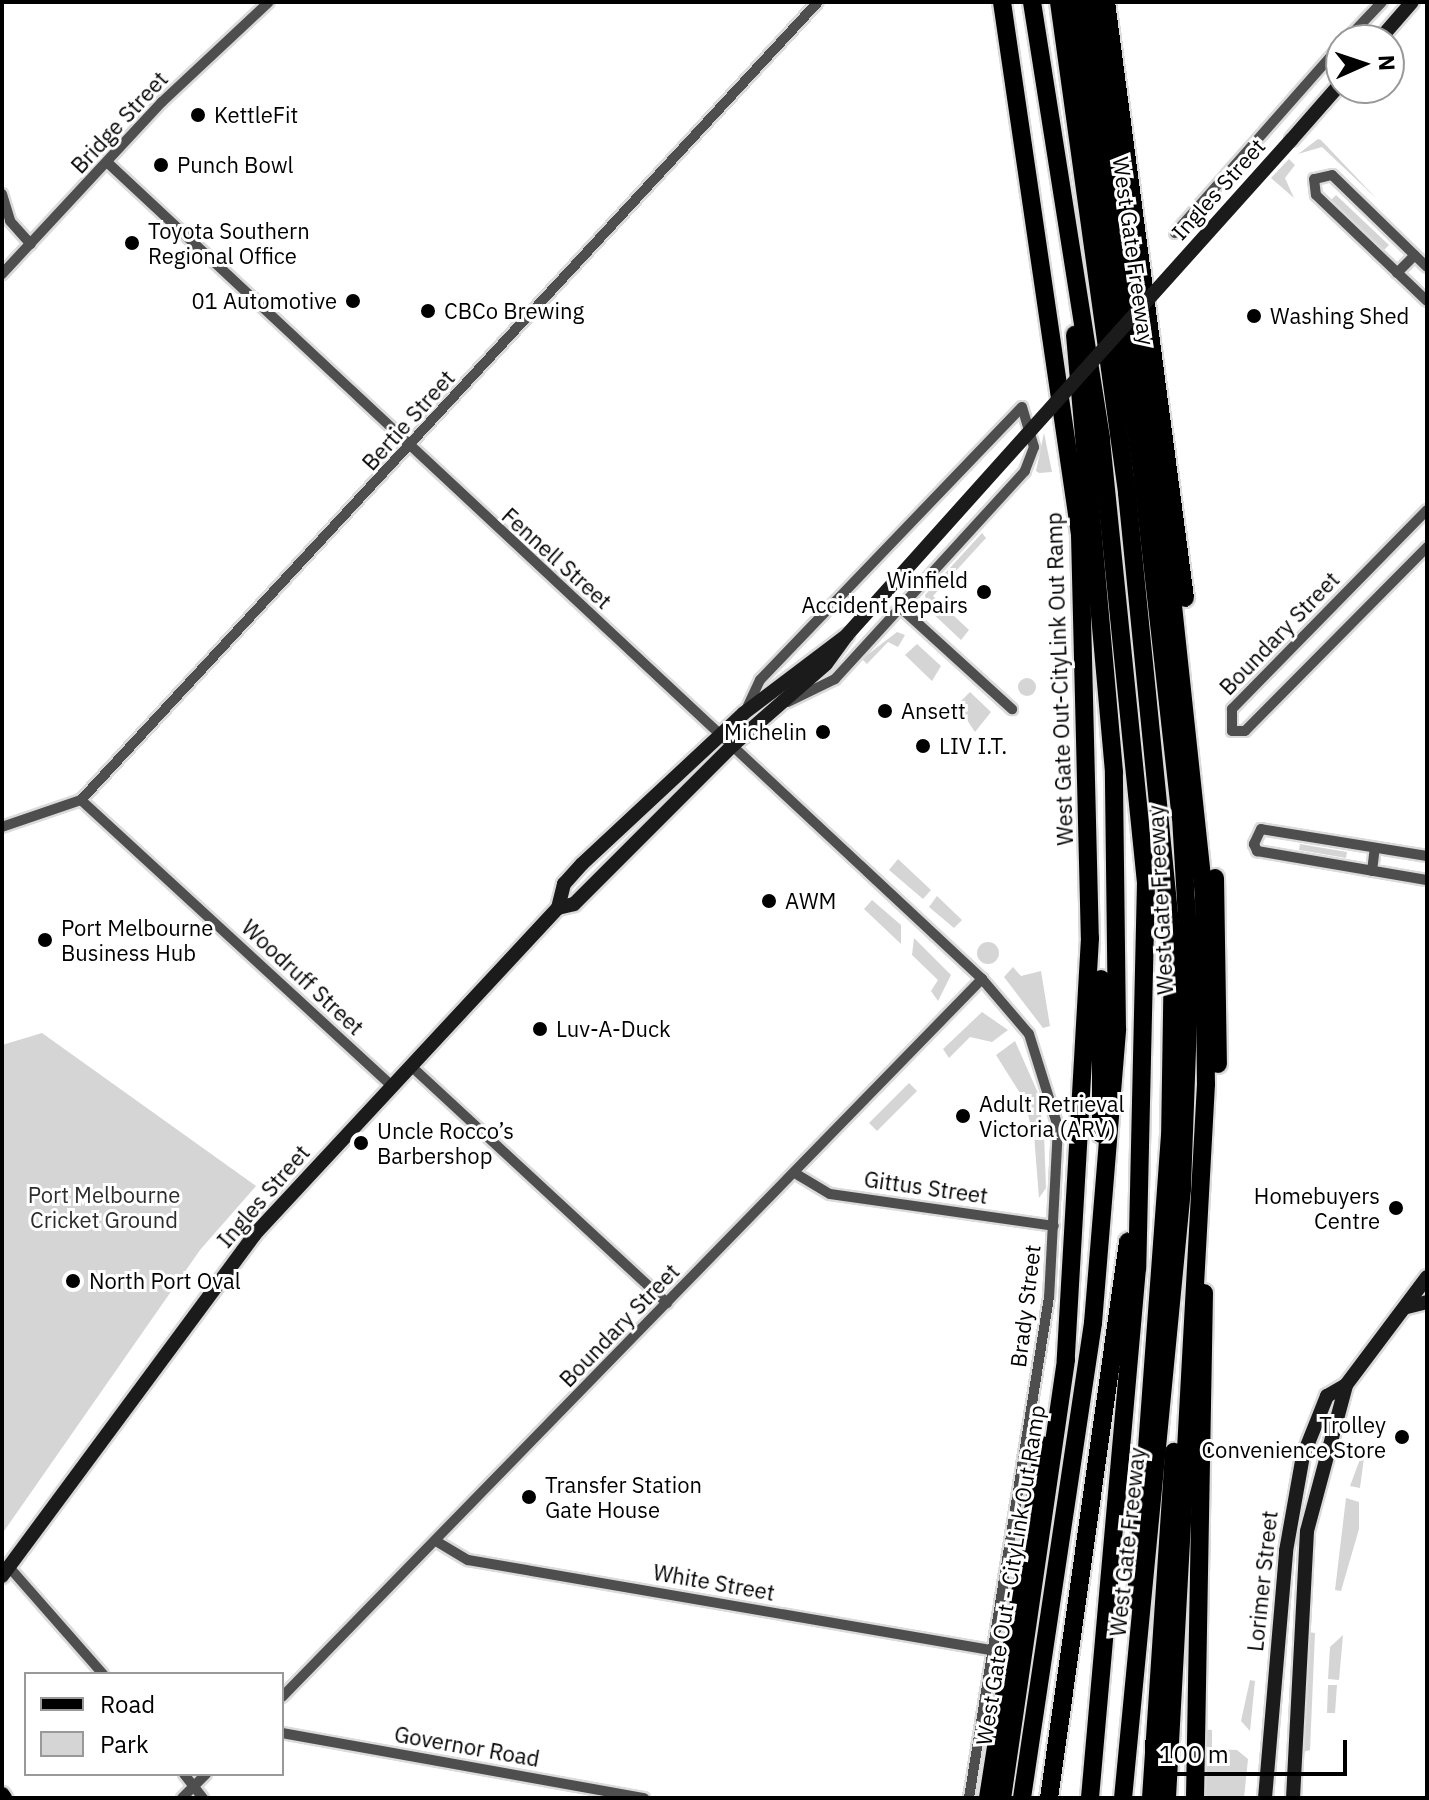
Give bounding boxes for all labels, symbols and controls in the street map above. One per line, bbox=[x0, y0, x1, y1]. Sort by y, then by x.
north arrow bbox=[1325, 24, 1405, 104]
text: N bbox=[1373, 54, 1402, 72]
street label: Bridge Street bbox=[65, 66, 173, 178]
place label: KettleFit bbox=[214, 102, 298, 128]
marker: KettleFit bbox=[189, 106, 207, 124]
street label: Ingles Street bbox=[1166, 133, 1270, 245]
place label: Punch Bowl bbox=[177, 152, 294, 178]
street label: West Gate Freeway bbox=[1108, 155, 1160, 347]
marker: Punch Bowl bbox=[152, 156, 170, 174]
place label: Toyota Southern Regional Office bbox=[148, 217, 310, 268]
marker: Toyota Southern Regional Office bbox=[123, 234, 141, 252]
place label: 01 Automotive bbox=[191, 288, 337, 314]
marker: 01 Automotive bbox=[344, 292, 362, 310]
place label: CBCo Brewing bbox=[444, 298, 584, 324]
marker: CBCo Brewing bbox=[419, 302, 437, 320]
place label: Washing Shed bbox=[1270, 303, 1409, 329]
marker: Washing Shed bbox=[1245, 307, 1263, 325]
street label: Bertie Street bbox=[356, 365, 460, 475]
street label: Fennell Street bbox=[497, 502, 617, 614]
street label: West Gate Out-CityLink Out Ramp bbox=[1040, 512, 1078, 846]
place label: Winfield Accident Repairs bbox=[802, 566, 968, 618]
street label: Boundary Street bbox=[1214, 566, 1344, 700]
marker: Winfield Accident Repairs bbox=[975, 583, 993, 601]
place label: Ansett bbox=[901, 698, 966, 724]
marker: Ansett bbox=[876, 702, 894, 720]
place label: Michelin bbox=[724, 719, 807, 745]
marker: Michelin bbox=[814, 723, 832, 741]
place label: LIV I.T. bbox=[939, 733, 1007, 759]
marker: LIV I.T. bbox=[914, 737, 932, 755]
street label: West Gate Freeway bbox=[1142, 804, 1178, 996]
place label: AWM bbox=[785, 888, 836, 914]
marker: AWM bbox=[760, 892, 778, 910]
place label: Port Melbourne Business Hub bbox=[61, 914, 213, 966]
street label: Woodruff Street bbox=[237, 914, 369, 1040]
marker: Port Melbourne Business Hub bbox=[36, 931, 54, 949]
place label: Luv-A-Duck bbox=[556, 1016, 671, 1042]
marker: Luv-A-Duck bbox=[531, 1020, 549, 1038]
place label: Adult Retrieval Victoria (ARV) bbox=[979, 1090, 1125, 1142]
marker: Adult Retrieval Victoria (ARV) bbox=[954, 1107, 972, 1125]
place label: Uncle Rocco’s Barbershop bbox=[377, 1117, 514, 1168]
marker: Uncle Rocco’s Barbershop bbox=[352, 1134, 370, 1152]
street label: Ingles Street bbox=[211, 1139, 315, 1253]
street label: Gittus Street bbox=[862, 1165, 990, 1209]
park label: Port Melbourne Cricket Ground bbox=[28, 1181, 180, 1232]
place label: Homebuyers Centre bbox=[1254, 1182, 1380, 1234]
marker: Homebuyers Centre bbox=[1387, 1199, 1405, 1217]
street label: Brady Street bbox=[1004, 1243, 1046, 1369]
street label: Boundary Street bbox=[554, 1258, 684, 1392]
place label: North Port Oval bbox=[89, 1268, 241, 1294]
marker: North Port Oval bbox=[64, 1272, 82, 1290]
street label: West Gate Out - CityLink Out Ramp bbox=[970, 1403, 1050, 1747]
place label: Trolley Convenience Store bbox=[1201, 1411, 1386, 1462]
marker: Trolley Convenience Store bbox=[1393, 1428, 1411, 1446]
street label: West Gate Freeway bbox=[1104, 1446, 1150, 1638]
place label: Transfer Station Gate House bbox=[545, 1471, 702, 1522]
marker: Transfer Station Gate House bbox=[520, 1488, 538, 1506]
street label: Lorimer Street bbox=[1241, 1509, 1283, 1653]
street label: White Street bbox=[651, 1558, 777, 1606]
legend bbox=[24, 1672, 284, 1776]
text: Road bbox=[100, 1688, 155, 1720]
street label: Governor Road bbox=[392, 1720, 542, 1772]
scale bar bbox=[1149, 1724, 1351, 1774]
text: Park bbox=[100, 1728, 149, 1760]
text: 100 m bbox=[1159, 1738, 1229, 1770]

